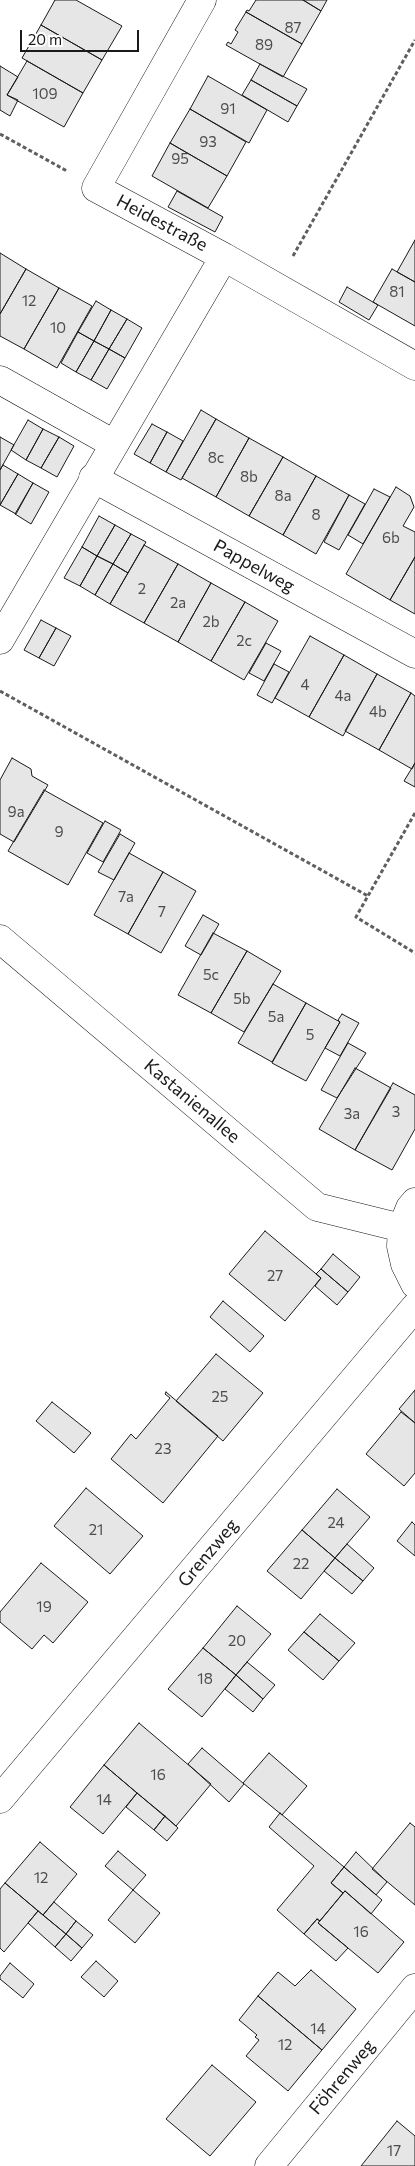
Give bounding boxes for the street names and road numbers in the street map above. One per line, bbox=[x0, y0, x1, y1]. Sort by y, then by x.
street label: Heidestraße bbox=[113, 190, 211, 256]
street label: Pappelweg bbox=[210, 535, 298, 597]
street label: Kastanienallee bbox=[140, 1055, 244, 1147]
street label: Grenzweg bbox=[173, 1515, 243, 1591]
street label: Föhrenweg bbox=[305, 2035, 379, 2119]

